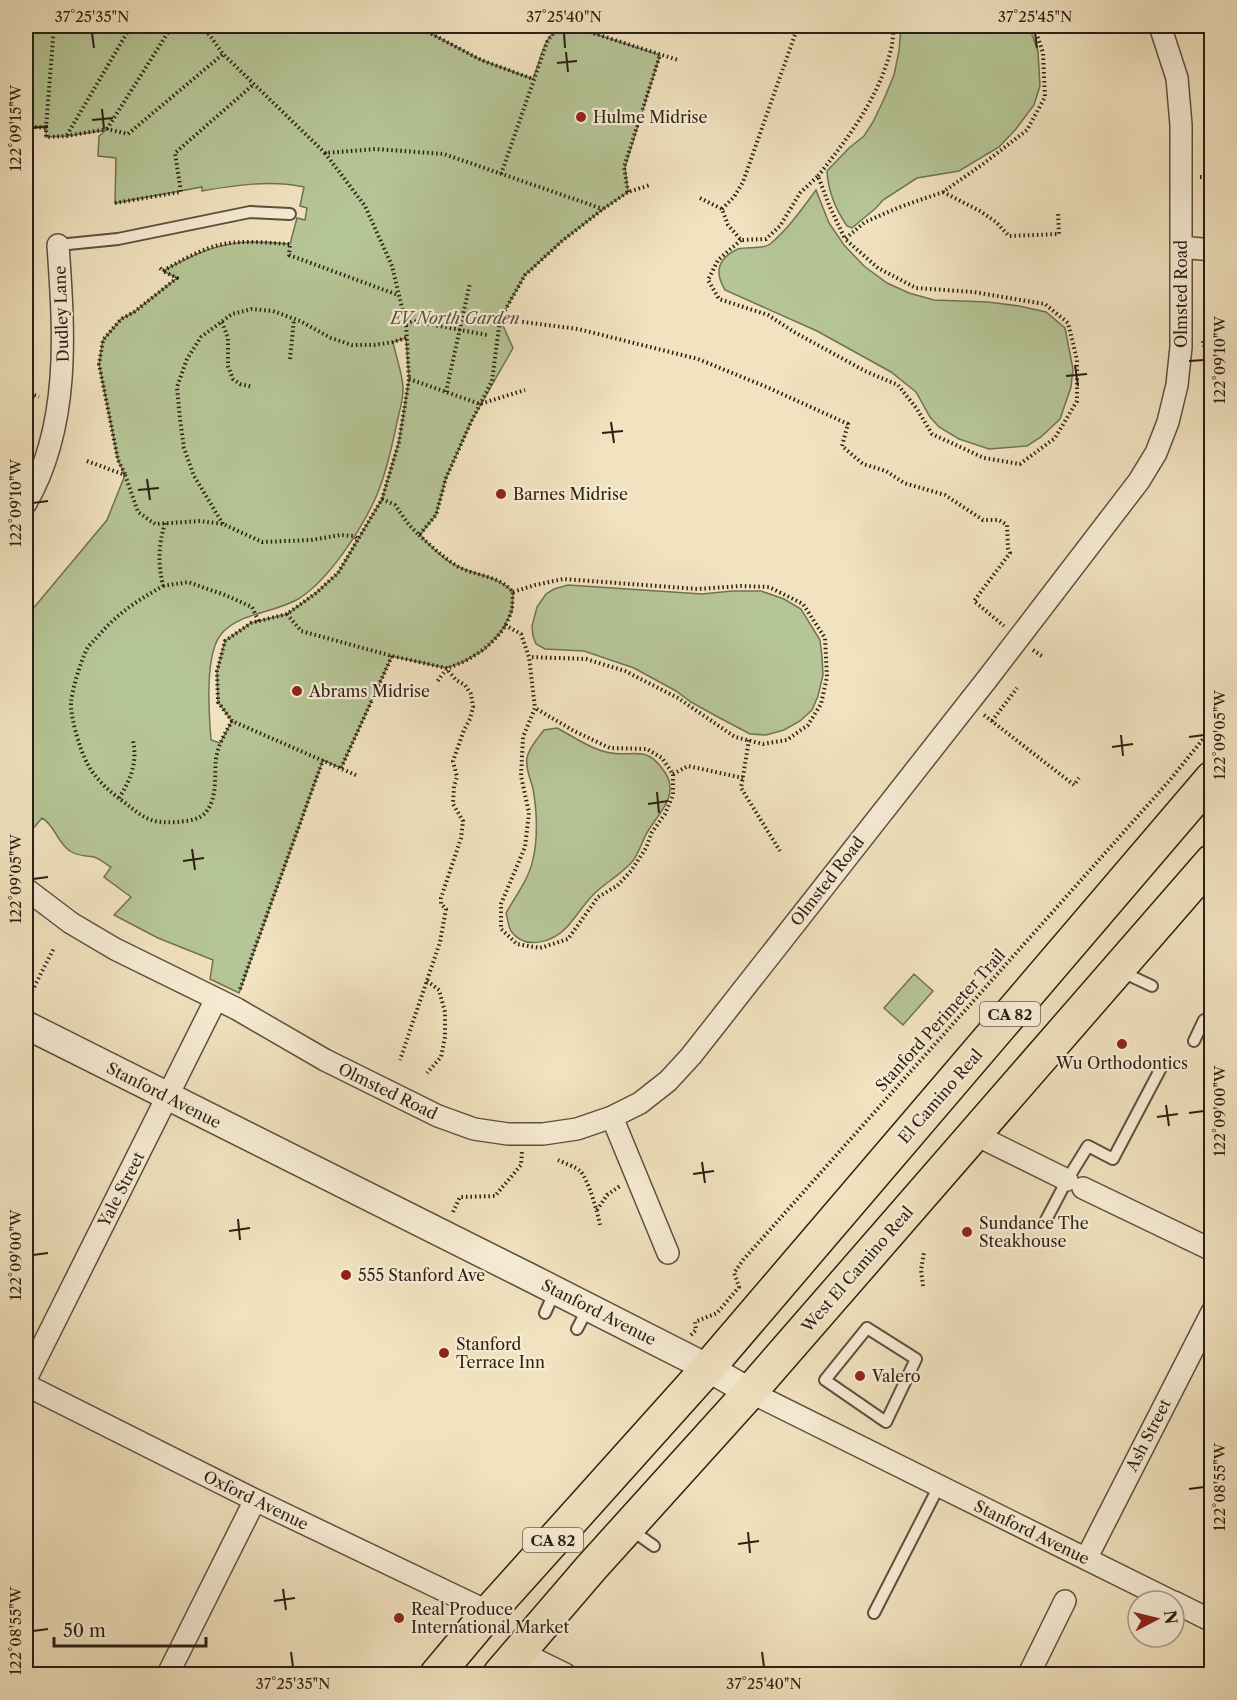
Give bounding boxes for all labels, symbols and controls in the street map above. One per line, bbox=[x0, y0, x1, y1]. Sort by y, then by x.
text: 37°25'35"N bbox=[55, 7, 129, 26]
text: 37°25'40"N bbox=[526, 7, 602, 26]
text: 37°25'45"N bbox=[998, 7, 1072, 26]
text: 122°09'15"W bbox=[6, 84, 25, 171]
place label: Hulme Midrise bbox=[593, 107, 708, 127]
marker: Hulme Midrise bbox=[574, 110, 588, 124]
street label: Olmsted Road bbox=[1171, 240, 1191, 348]
street label: Dudley Lane bbox=[49, 265, 73, 363]
park label: EV North Garden bbox=[388, 308, 520, 328]
text: 122°09'10"W bbox=[1210, 316, 1229, 404]
text: 122°09'10"W bbox=[6, 459, 25, 547]
place label: Barnes Midrise bbox=[513, 484, 628, 504]
marker: Barnes Midrise bbox=[494, 487, 508, 501]
place label: Abrams Midrise bbox=[308, 681, 430, 701]
marker: Abrams Midrise bbox=[290, 684, 304, 698]
text: 122°09'05"W bbox=[1210, 690, 1229, 780]
street label: Olmsted Road bbox=[786, 832, 868, 930]
text: 122°09'05"W bbox=[6, 834, 25, 924]
street label: Stanford Perimeter Trail bbox=[871, 944, 1009, 1095]
road number: CA 82 bbox=[980, 1002, 1040, 1026]
marker: Wu Orthodontics bbox=[1115, 1037, 1129, 1051]
street label: El Camino Real bbox=[894, 1045, 987, 1147]
place label: Wu Orthodontics bbox=[1055, 1053, 1188, 1073]
street label: Stanford Avenue bbox=[103, 1058, 225, 1132]
street label: Olmsted Road bbox=[335, 1058, 441, 1124]
text: 122°09'00"W bbox=[1210, 1065, 1229, 1157]
street label: Yale Street bbox=[93, 1148, 149, 1231]
street label: West El Camino Real bbox=[796, 1202, 917, 1337]
text: 122°09'00"W bbox=[6, 1209, 25, 1301]
place label: Sundance The Steakhouse bbox=[979, 1213, 1089, 1251]
marker: Sundance The Steakhouse bbox=[960, 1225, 974, 1239]
place label: 555 Stanford Ave bbox=[358, 1265, 485, 1285]
marker: 555 Stanford Ave bbox=[339, 1268, 353, 1282]
street label: Stanford Avenue bbox=[538, 1275, 660, 1349]
place label: Stanford Terrace Inn bbox=[456, 1334, 545, 1372]
marker: Stanford Terrace Inn bbox=[437, 1346, 451, 1360]
place label: Valero bbox=[871, 1366, 921, 1386]
marker: Valero bbox=[853, 1369, 867, 1383]
street label: Ash Street bbox=[1121, 1395, 1175, 1475]
text: 122°08'55"W bbox=[1210, 1442, 1229, 1531]
street label: Oxford Avenue bbox=[200, 1466, 312, 1534]
street label: Stanford Avenue bbox=[971, 1495, 1093, 1569]
road number: CA 82 bbox=[523, 1528, 583, 1552]
text: 122°08'55"W bbox=[6, 1586, 25, 1675]
north arrow bbox=[1126, 1589, 1186, 1649]
place label: Real Produce International Market bbox=[411, 1599, 569, 1637]
text: N bbox=[1160, 1609, 1182, 1625]
scale bar bbox=[54, 1610, 206, 1648]
marker: Real Produce International Market bbox=[392, 1611, 406, 1625]
text: 50 m bbox=[63, 1620, 106, 1642]
text: 37°25'35"N bbox=[256, 1674, 330, 1693]
text: 37°25'40"N bbox=[726, 1674, 802, 1693]

